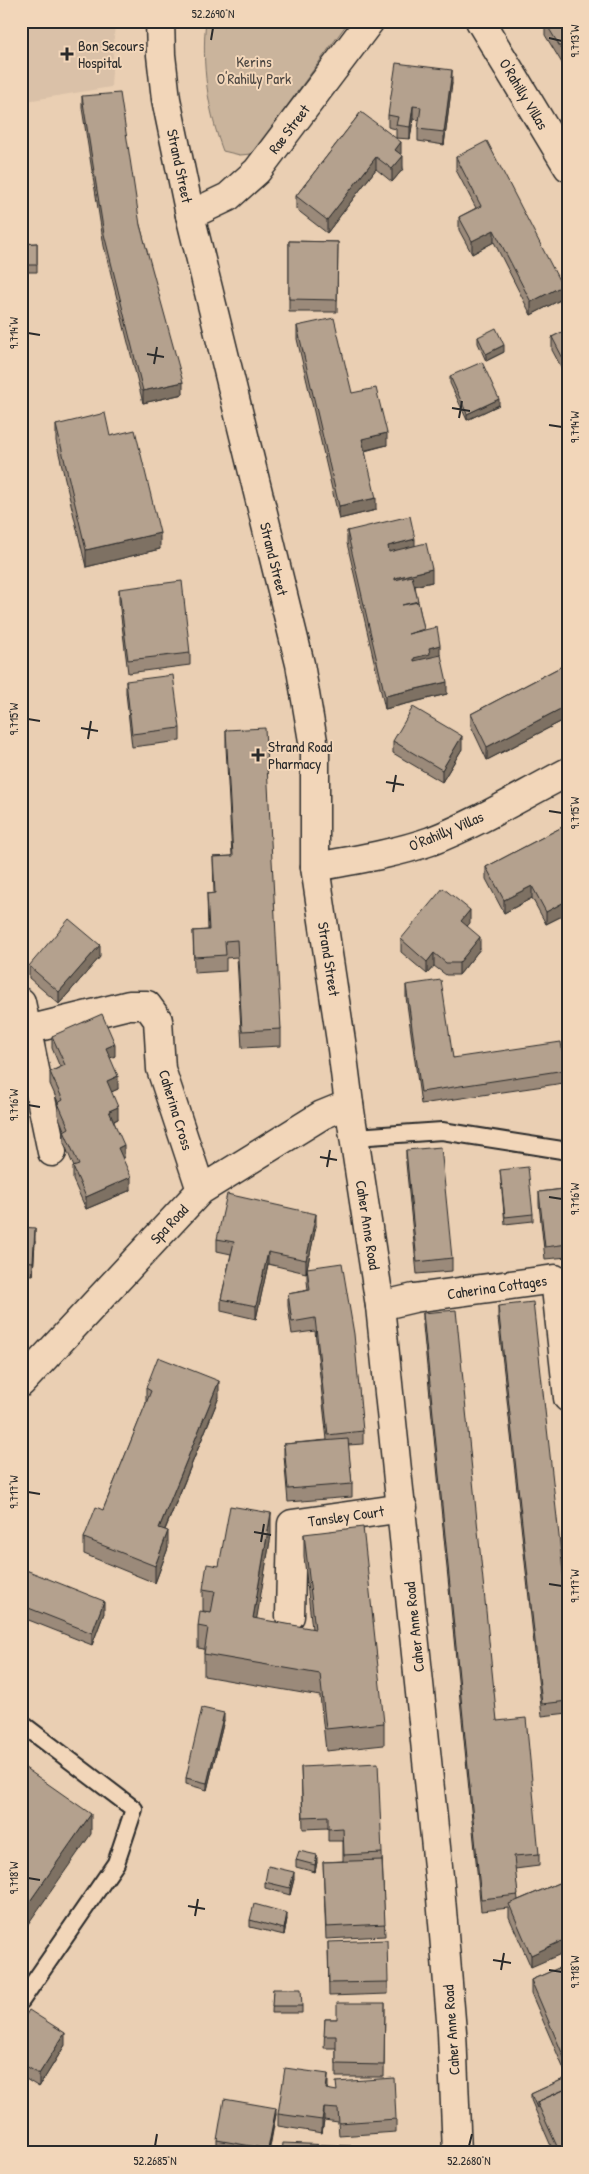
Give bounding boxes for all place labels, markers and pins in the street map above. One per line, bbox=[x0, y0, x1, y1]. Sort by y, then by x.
place label: Bon Secours Hospital bbox=[78, 35, 144, 73]
marker: Bon Secours Hospital bbox=[60, 47, 74, 61]
place label: Strand Road Pharmacy bbox=[268, 736, 333, 774]
marker: Strand Road Pharmacy bbox=[252, 749, 264, 761]

